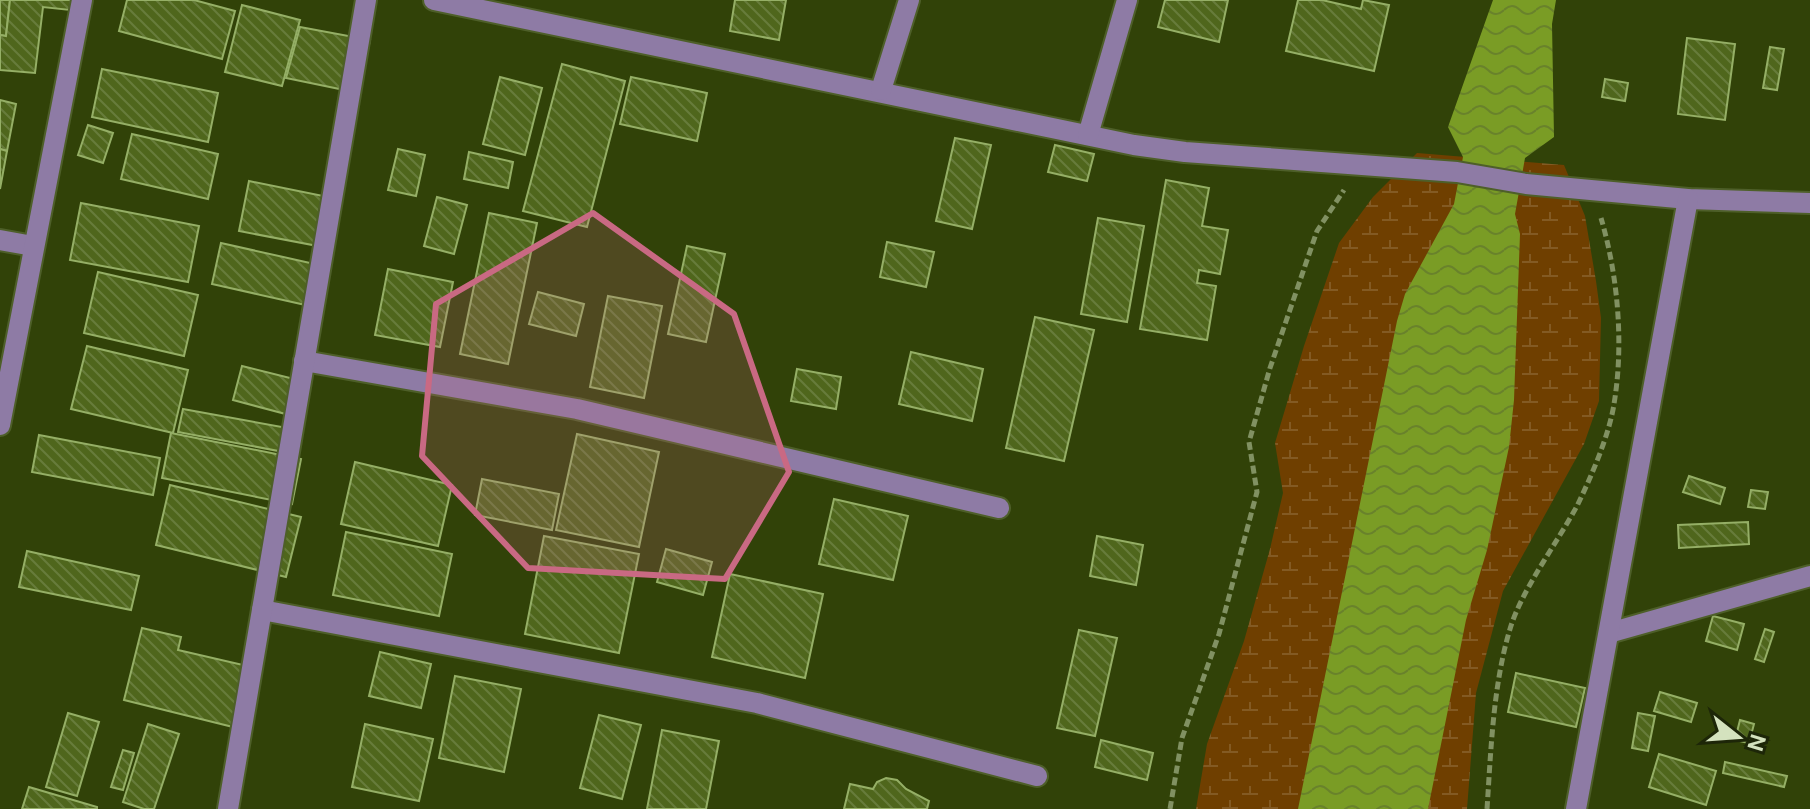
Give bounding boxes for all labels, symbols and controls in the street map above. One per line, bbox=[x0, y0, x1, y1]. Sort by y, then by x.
north arrow bbox=[1698, 697, 1778, 777]
text: N bbox=[1740, 731, 1773, 755]

